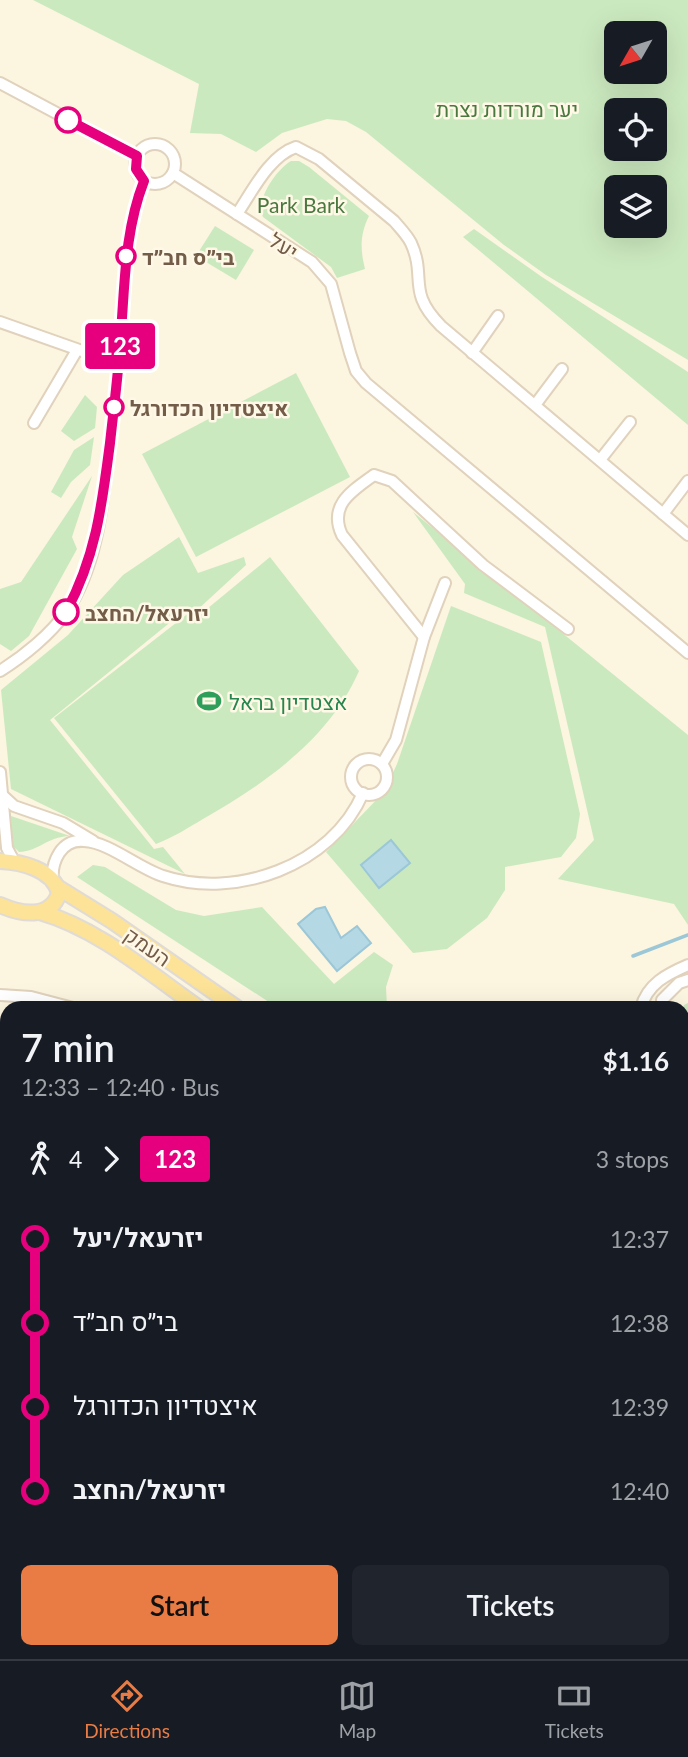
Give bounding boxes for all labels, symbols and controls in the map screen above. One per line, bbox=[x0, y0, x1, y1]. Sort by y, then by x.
north arrow bbox=[604, 21, 667, 84]
map controls bbox=[604, 21, 667, 238]
park label: יער מורדות נצרת bbox=[436, 96, 578, 121]
button: locate bbox=[604, 98, 667, 161]
unlabelled marker bbox=[55, 107, 81, 133]
button: layers bbox=[604, 175, 667, 238]
park label: Park Bark bbox=[257, 192, 346, 217]
street label: יעל bbox=[265, 227, 303, 263]
place label: בי״ס חב״ד bbox=[142, 244, 235, 269]
marker: בי״ס חב״ד bbox=[116, 246, 136, 266]
line badge: 123 bbox=[80, 323, 160, 369]
text: 123 bbox=[99, 331, 141, 360]
place label: איצטדיון הכדורגל bbox=[130, 395, 288, 420]
marker: איצטדיון הכדורגל bbox=[104, 397, 124, 417]
marker: יזרעאל/החצב bbox=[53, 599, 79, 625]
place label: יזרעאל/החצב bbox=[85, 600, 209, 625]
sports icon: אצטדיון בראל bbox=[195, 687, 223, 715]
place label: אצטדיון בראל bbox=[229, 689, 347, 714]
street label: העמק bbox=[120, 921, 176, 971]
text: 7 min bbox=[21, 1024, 115, 1070]
text: $1.16 bbox=[603, 1045, 669, 1077]
text: 12:33 – 12:40 · Bus bbox=[21, 1073, 220, 1101]
icon: walk bbox=[21, 1140, 59, 1178]
icon: forward bbox=[92, 1140, 130, 1178]
text: 123 bbox=[154, 1144, 196, 1173]
text: 4 bbox=[69, 1145, 82, 1173]
text: 3 stops bbox=[596, 1145, 669, 1173]
text: יזרעאל/יעל bbox=[73, 1221, 204, 1253]
text: 12:37 bbox=[610, 1225, 669, 1253]
text: בי״ס חב״ד bbox=[73, 1305, 178, 1337]
text: 12:38 bbox=[610, 1309, 669, 1337]
text: איצטדיון הכדורגל bbox=[73, 1389, 258, 1421]
text: 12:39 bbox=[610, 1393, 669, 1421]
text: יזרעאל/החצב bbox=[73, 1473, 226, 1505]
text: 12:40 bbox=[610, 1477, 669, 1505]
button: Start bbox=[21, 1565, 338, 1645]
button: Tickets bbox=[352, 1565, 669, 1645]
tab: Directions bbox=[84, 1677, 170, 1742]
tab: Map bbox=[338, 1677, 376, 1742]
tab: Tickets bbox=[545, 1677, 604, 1742]

